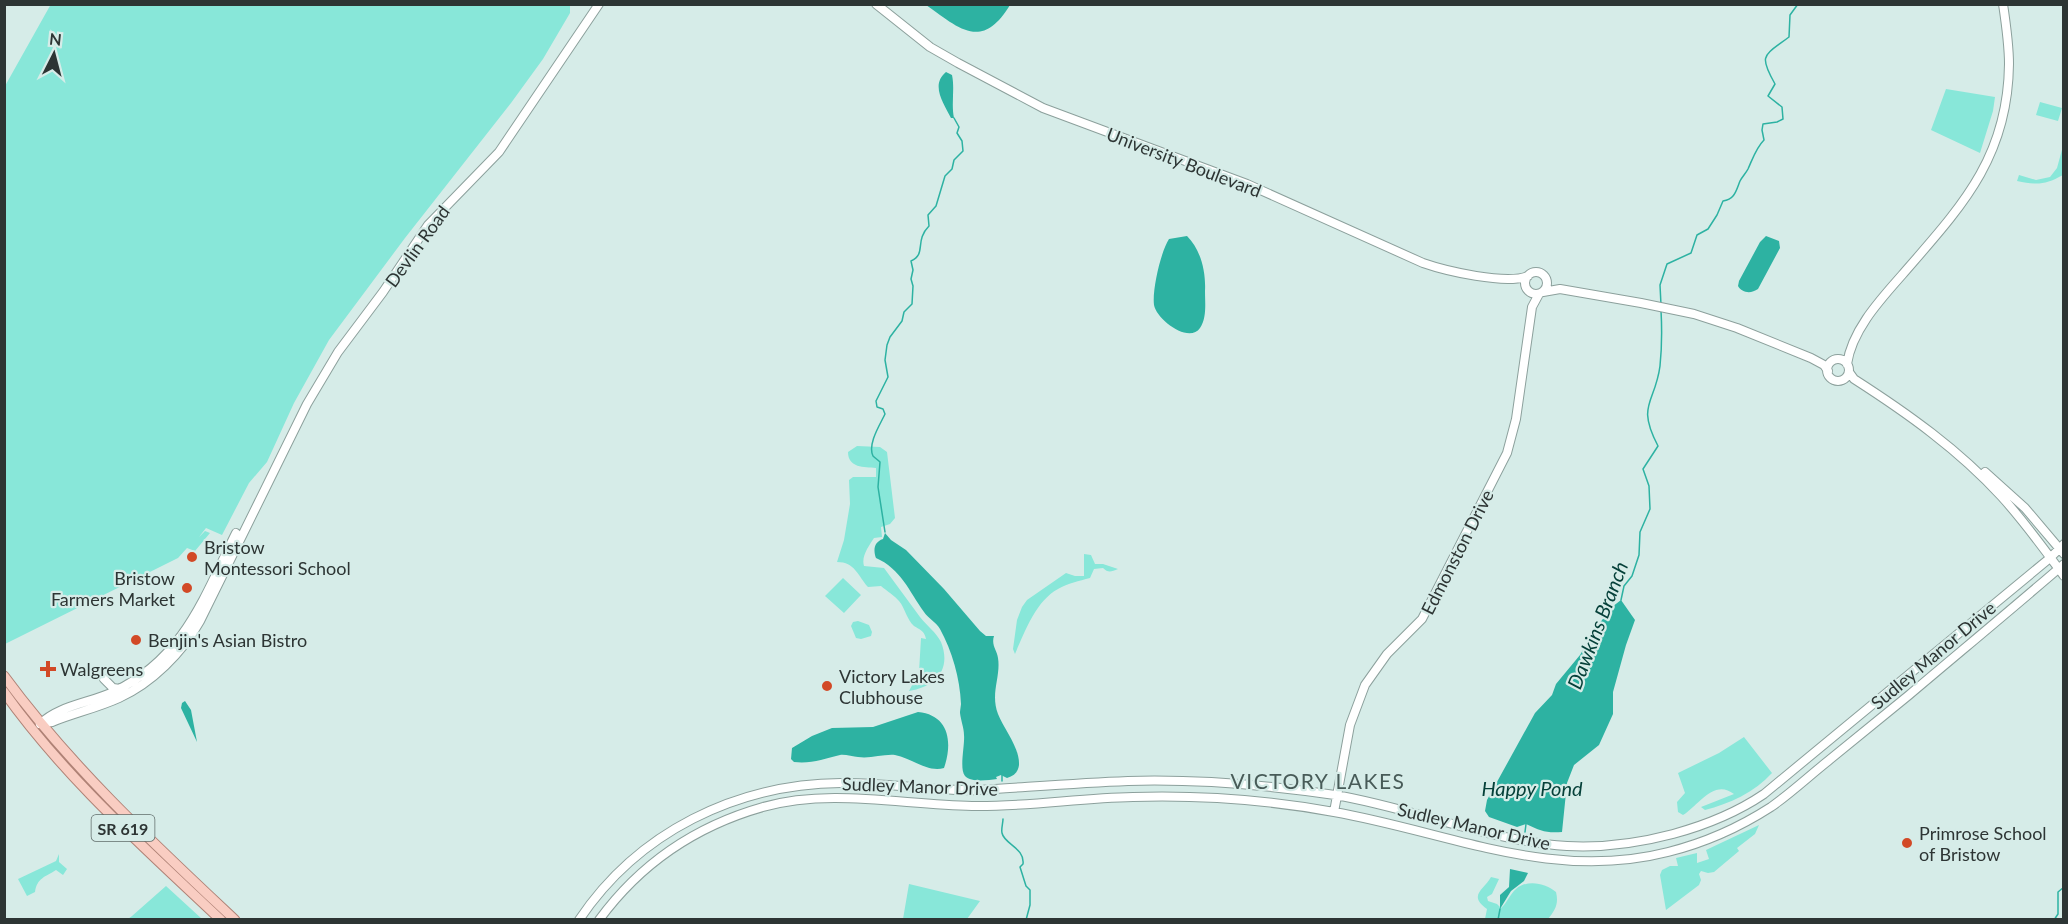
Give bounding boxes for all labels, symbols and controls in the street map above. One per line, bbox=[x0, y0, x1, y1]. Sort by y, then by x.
north arrow bbox=[24, 24, 84, 84]
text: N bbox=[48, 28, 63, 49]
street label: University Boulevard bbox=[1104, 122, 1264, 202]
street label: Devlin Road bbox=[380, 201, 454, 291]
street label: Edmonston Drive bbox=[1416, 486, 1498, 618]
place label: Bristow Montessori School bbox=[204, 536, 351, 579]
marker: Bristow Montessori School bbox=[185, 550, 199, 564]
water label: Dawkins Branch bbox=[1562, 558, 1632, 692]
place label: Bristow Farmers Market bbox=[51, 567, 176, 610]
marker: Bristow Farmers Market bbox=[180, 581, 194, 595]
street label: Sudley Manor Drive bbox=[1866, 596, 2000, 714]
place label: Benjin's Asian Bistro bbox=[148, 629, 307, 651]
marker: Benjin's Asian Bistro bbox=[129, 633, 143, 647]
place label: Walgreens bbox=[60, 658, 143, 680]
marker: Walgreens bbox=[41, 662, 55, 676]
place label: Victory Lakes Clubhouse bbox=[839, 665, 945, 708]
marker: Victory Lakes Clubhouse bbox=[820, 679, 834, 693]
district label: VICTORY LAKES bbox=[1231, 768, 1405, 793]
street label: Sudley Manor Drive bbox=[842, 772, 998, 800]
water label: Happy Pond bbox=[1481, 776, 1583, 800]
street label: Sudley Manor Drive bbox=[1396, 798, 1552, 854]
road number: SR 619 bbox=[92, 815, 154, 841]
place label: Primrose School of Bristow bbox=[1919, 822, 2047, 865]
marker: Primrose School of Bristow bbox=[1900, 836, 1914, 850]

